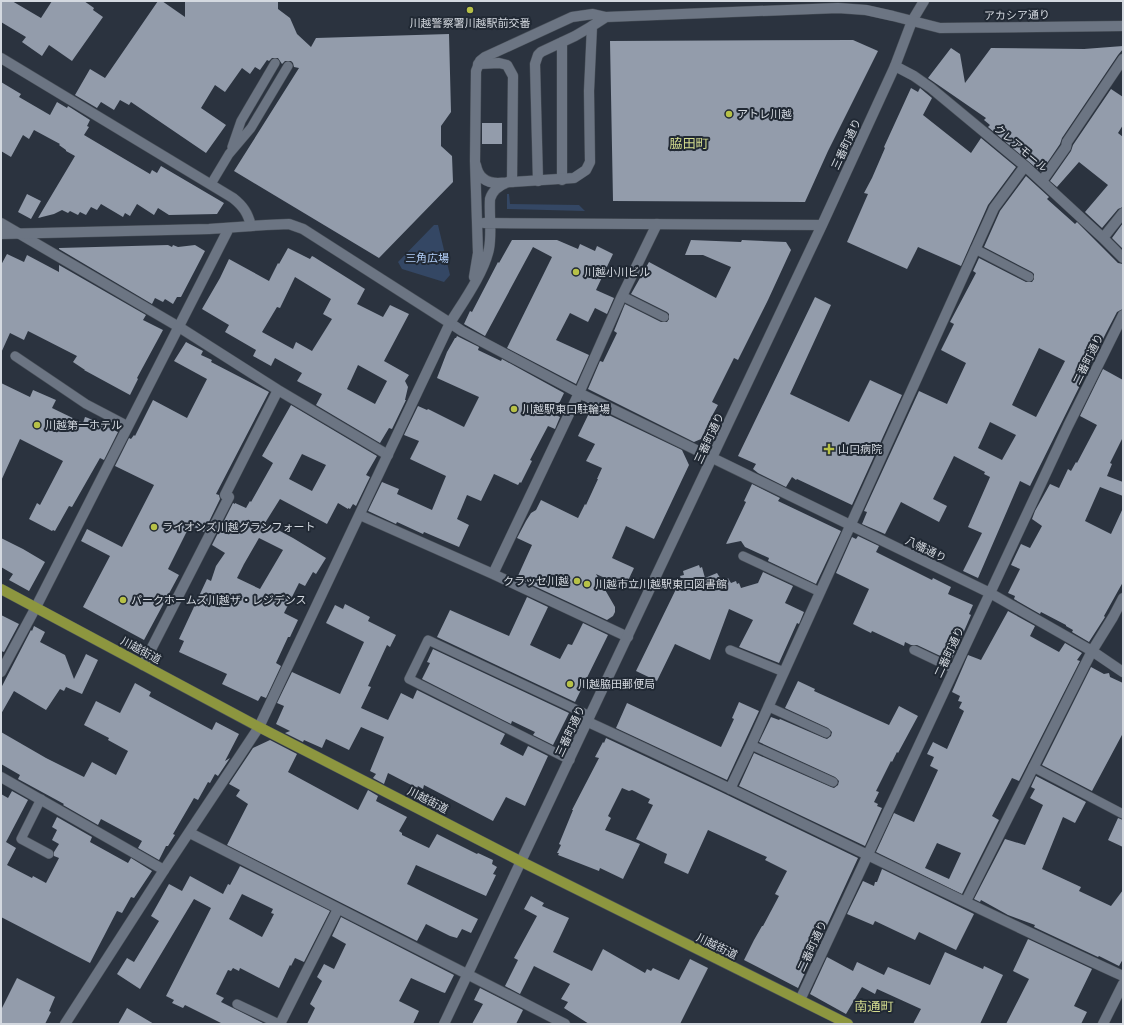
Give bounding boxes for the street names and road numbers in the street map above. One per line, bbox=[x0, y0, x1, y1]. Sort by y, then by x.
street label: アカシア通り bbox=[984, 6, 1050, 23]
street label: 三番町通り bbox=[827, 116, 864, 172]
street label: クレアモール bbox=[991, 121, 1051, 175]
street label: 二番町通り bbox=[1069, 331, 1106, 387]
street label: 三番町通り bbox=[690, 410, 727, 466]
street label: 八幡通り bbox=[903, 532, 949, 565]
street label: 二番町通り bbox=[930, 624, 967, 680]
street label: 川越街道 bbox=[118, 633, 164, 667]
street label: 三番町通り bbox=[551, 703, 588, 759]
street label: 川越街道 bbox=[405, 783, 451, 816]
street label: 二番町通り bbox=[793, 918, 830, 974]
street label: 川越街道 bbox=[694, 929, 740, 962]

